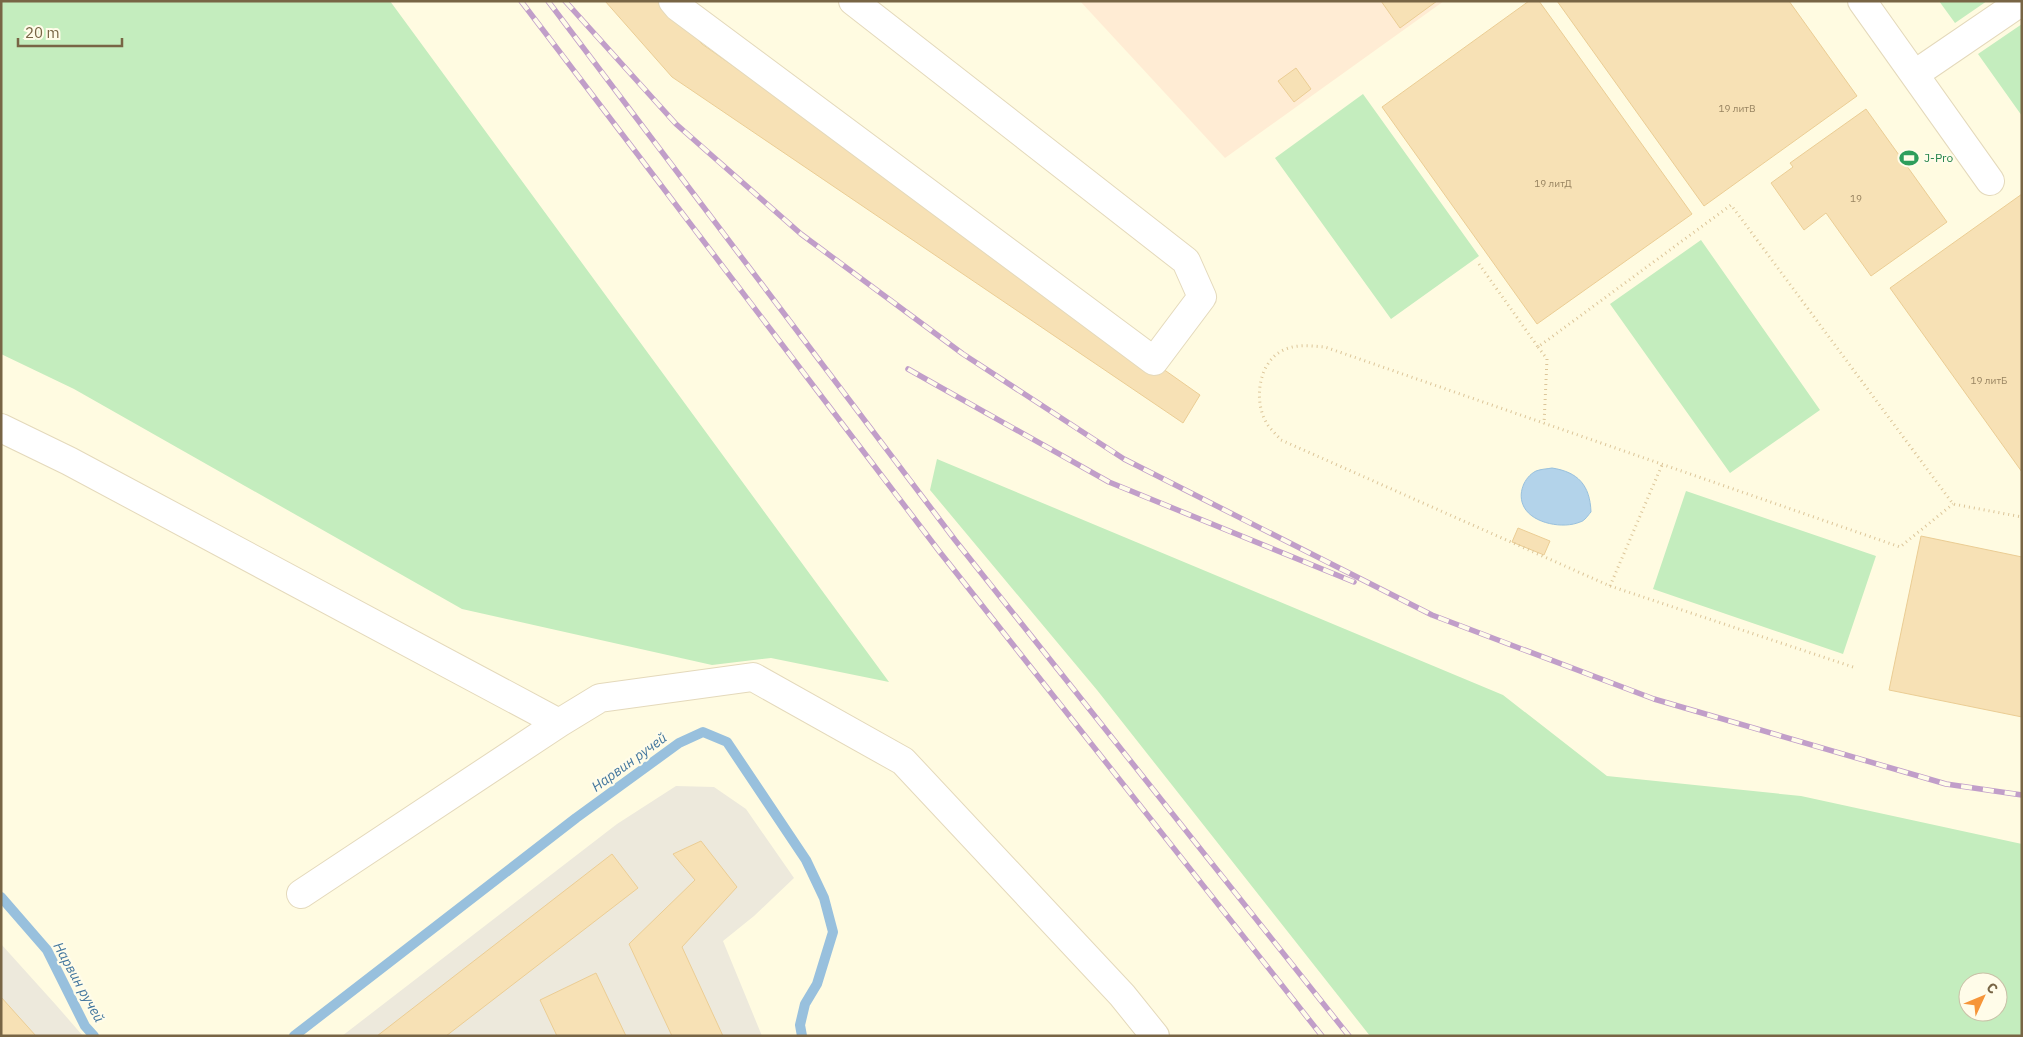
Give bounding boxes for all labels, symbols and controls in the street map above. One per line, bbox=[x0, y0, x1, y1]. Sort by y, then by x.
scale bar bbox=[18, 15, 121, 47]
text: 20 m bbox=[25, 23, 60, 42]
house number: 19 литВ bbox=[1718, 102, 1756, 115]
sports icon: J-Pro bbox=[1898, 147, 1920, 169]
place label: J-Pro bbox=[1924, 150, 1953, 165]
house number: 19 литД bbox=[1534, 177, 1572, 190]
house number: 19 bbox=[1850, 192, 1862, 205]
house number: 19 литБ bbox=[1971, 374, 2007, 387]
water label: Нарвин ручей bbox=[588, 728, 670, 795]
water label: Нарвин ручей bbox=[50, 939, 109, 1025]
north arrow bbox=[1958, 972, 2008, 1022]
text: С bbox=[1983, 978, 2002, 998]

